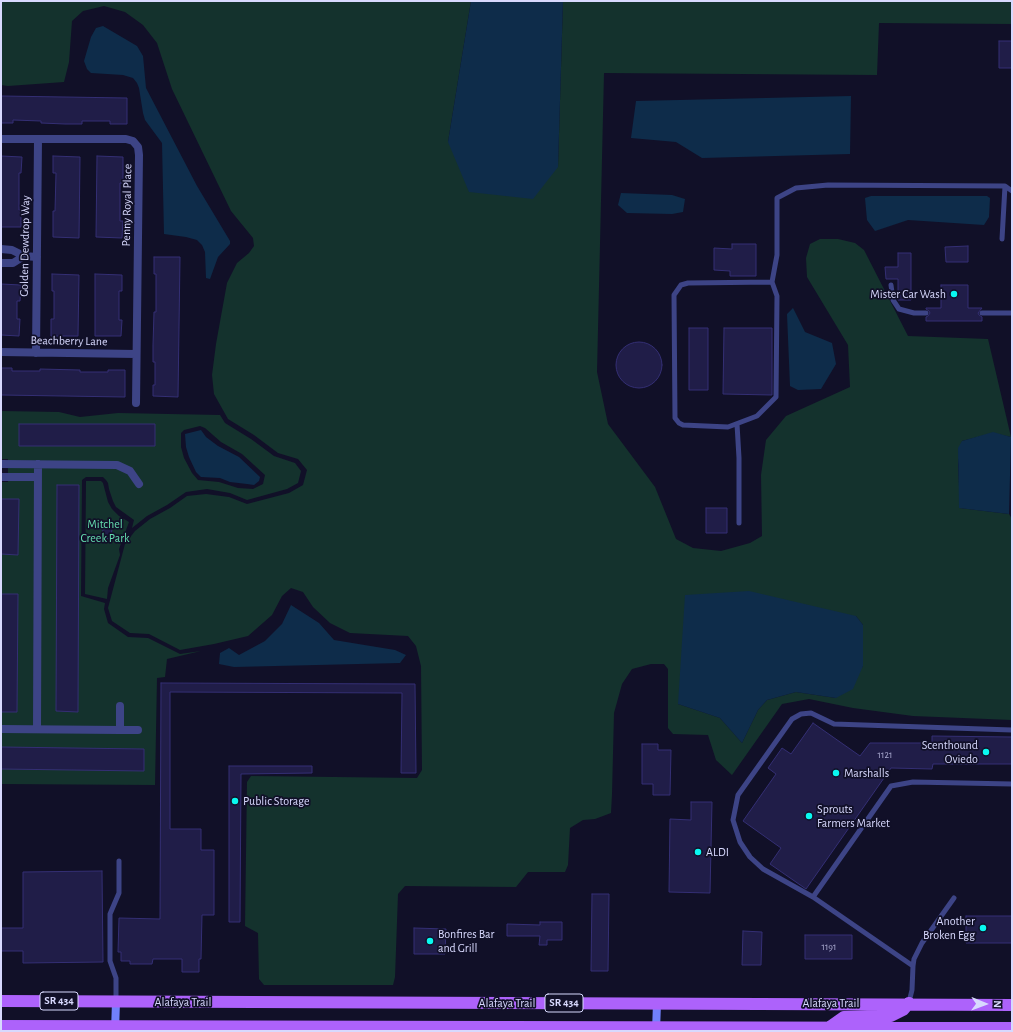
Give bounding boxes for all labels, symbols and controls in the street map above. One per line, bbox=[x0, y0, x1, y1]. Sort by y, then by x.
street label: Penny Royal Place bbox=[119, 164, 135, 246]
street label: Golden Dewdrop Way bbox=[17, 195, 33, 297]
place label: Mister Car Wash bbox=[870, 287, 946, 301]
marker: Mister Car Wash bbox=[949, 289, 959, 299]
street label: Beachberry Lane bbox=[30, 333, 108, 349]
park label: Mitchel Creek Park bbox=[80, 517, 130, 545]
place label: Scenthound Oviedo bbox=[922, 738, 978, 766]
marker: Scenthound Oviedo bbox=[981, 747, 991, 757]
house number: 1121 bbox=[878, 749, 892, 761]
place label: Marshalls bbox=[844, 766, 889, 780]
marker: Marshalls bbox=[831, 768, 841, 778]
place label: Public Storage bbox=[243, 794, 310, 808]
marker: Public Storage bbox=[230, 796, 240, 806]
place label: Sprouts Farmers Market bbox=[817, 802, 890, 830]
marker: Sprouts Farmers Market bbox=[804, 811, 814, 821]
place label: ALDI bbox=[706, 845, 729, 859]
marker: ALDI bbox=[693, 847, 703, 857]
place label: Another Broken Egg bbox=[923, 914, 975, 942]
marker: Another Broken Egg bbox=[978, 923, 988, 933]
place label: Bonfires Bar and Grill bbox=[438, 927, 494, 955]
marker: Bonfires Bar and Grill bbox=[425, 936, 435, 946]
house number: 1191 bbox=[821, 941, 837, 953]
north arrow bbox=[965, 984, 1005, 1024]
road number: SR 434 bbox=[40, 992, 78, 1010]
road number: SR 434 bbox=[545, 994, 583, 1012]
street label: Alafaya Trail bbox=[155, 995, 211, 1009]
street label: Alafaya Trail bbox=[479, 996, 535, 1010]
street label: Alafaya Trail bbox=[803, 996, 859, 1010]
text: N bbox=[992, 1000, 1003, 1008]

